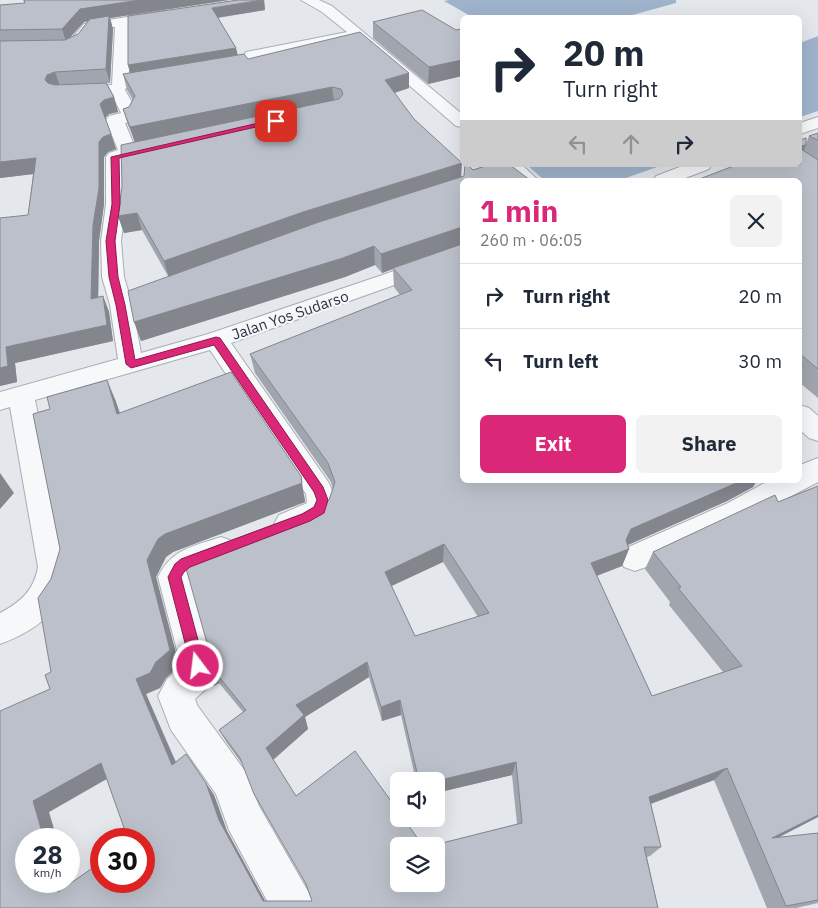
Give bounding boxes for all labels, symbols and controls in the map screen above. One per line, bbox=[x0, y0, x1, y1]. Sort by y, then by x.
text: 20 m bbox=[563, 30, 645, 76]
icon: right bbox=[480, 35, 545, 100]
text: Turn right bbox=[563, 74, 658, 103]
pin bbox=[255, 100, 297, 142]
icon: arrive bbox=[262, 107, 290, 135]
icon: left bbox=[564, 130, 592, 158]
icon: ahead bbox=[617, 130, 645, 158]
icon: right bbox=[670, 130, 698, 158]
text: 1 min bbox=[480, 191, 558, 230]
button: close bbox=[730, 195, 782, 247]
text: 260 m · 06:05 bbox=[480, 230, 582, 250]
icon: right bbox=[480, 282, 508, 310]
text: Turn right bbox=[523, 284, 610, 308]
text: 20 m bbox=[738, 284, 782, 308]
street label: Jalan Yos Sudarso bbox=[229, 286, 351, 344]
icon: left bbox=[480, 347, 508, 375]
text: Turn left bbox=[523, 349, 599, 373]
text: 30 m bbox=[738, 349, 782, 373]
button: Exit bbox=[480, 415, 626, 473]
button: Share bbox=[636, 415, 782, 473]
position arrow bbox=[171, 639, 223, 691]
map controls bbox=[390, 772, 445, 892]
button: sound bbox=[390, 772, 445, 827]
speed limit sign: 30 bbox=[90, 828, 155, 893]
button: layers bbox=[390, 837, 445, 892]
text: 28 bbox=[32, 838, 63, 871]
text: km/h bbox=[33, 865, 62, 880]

